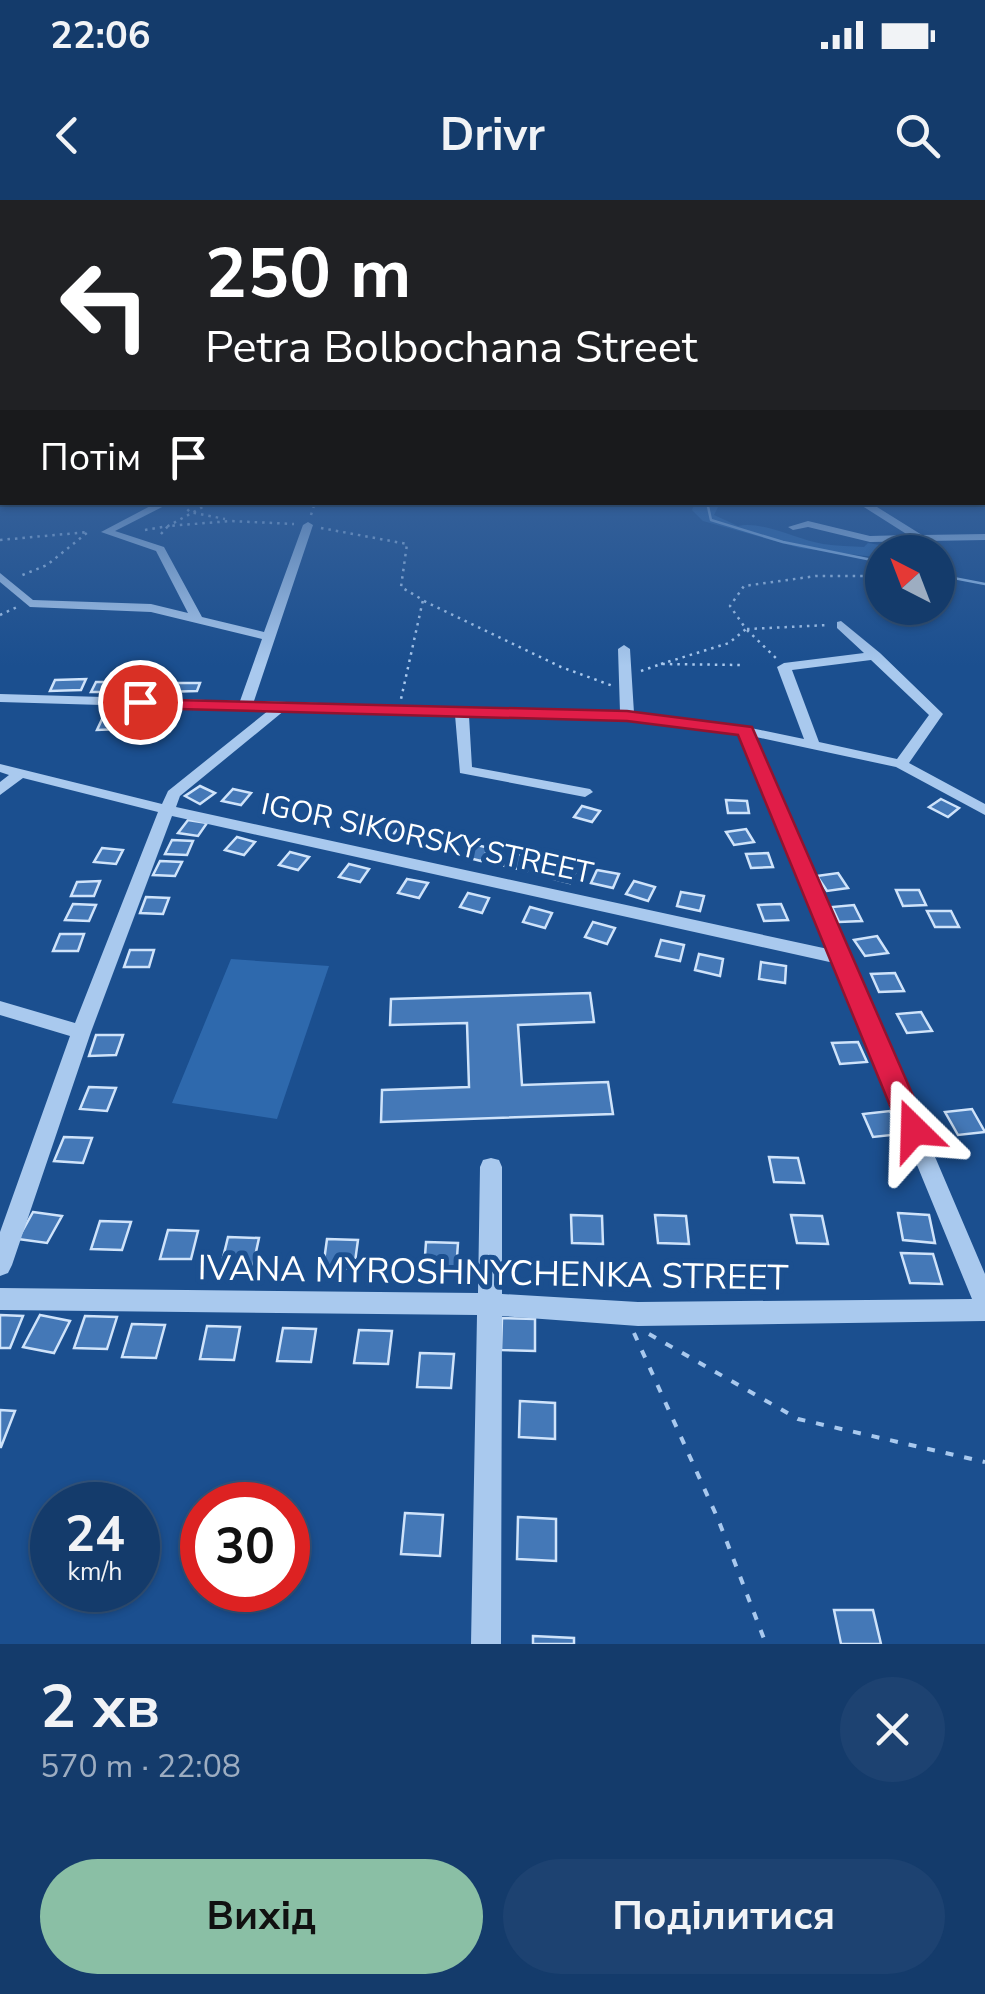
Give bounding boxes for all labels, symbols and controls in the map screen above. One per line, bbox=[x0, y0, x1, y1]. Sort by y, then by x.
text: 22:06 bbox=[50, 10, 151, 61]
text: Drivr bbox=[440, 105, 545, 166]
icon: back bbox=[40, 108, 95, 163]
icon: search bbox=[890, 108, 945, 163]
text: 250 m bbox=[205, 226, 411, 322]
icon: left bbox=[40, 240, 170, 370]
text: Petra Bolbochana Street bbox=[205, 317, 697, 378]
icon: arrive bbox=[161, 430, 216, 485]
text: Потім bbox=[40, 432, 141, 483]
north arrow bbox=[865, 535, 955, 625]
map controls bbox=[865, 535, 955, 625]
pin bbox=[98, 660, 183, 745]
icon: arrive bbox=[113, 675, 168, 730]
street label: IGOR SIKORSKY STREET bbox=[257, 784, 597, 894]
position arrow bbox=[862, 1078, 966, 1182]
street label: IVANA MYROSHNYCHENKA STREET bbox=[197, 1244, 789, 1302]
speed limit sign: 30 bbox=[180, 1482, 310, 1612]
text: 24 bbox=[65, 1500, 125, 1569]
text: km/h bbox=[67, 1555, 123, 1589]
text: 2 хв bbox=[40, 1666, 160, 1748]
button: close bbox=[840, 1677, 945, 1782]
text: 570 m · 22:08 bbox=[40, 1745, 241, 1788]
button: Вихід bbox=[40, 1859, 483, 1974]
button: Поділитися bbox=[503, 1859, 945, 1974]

